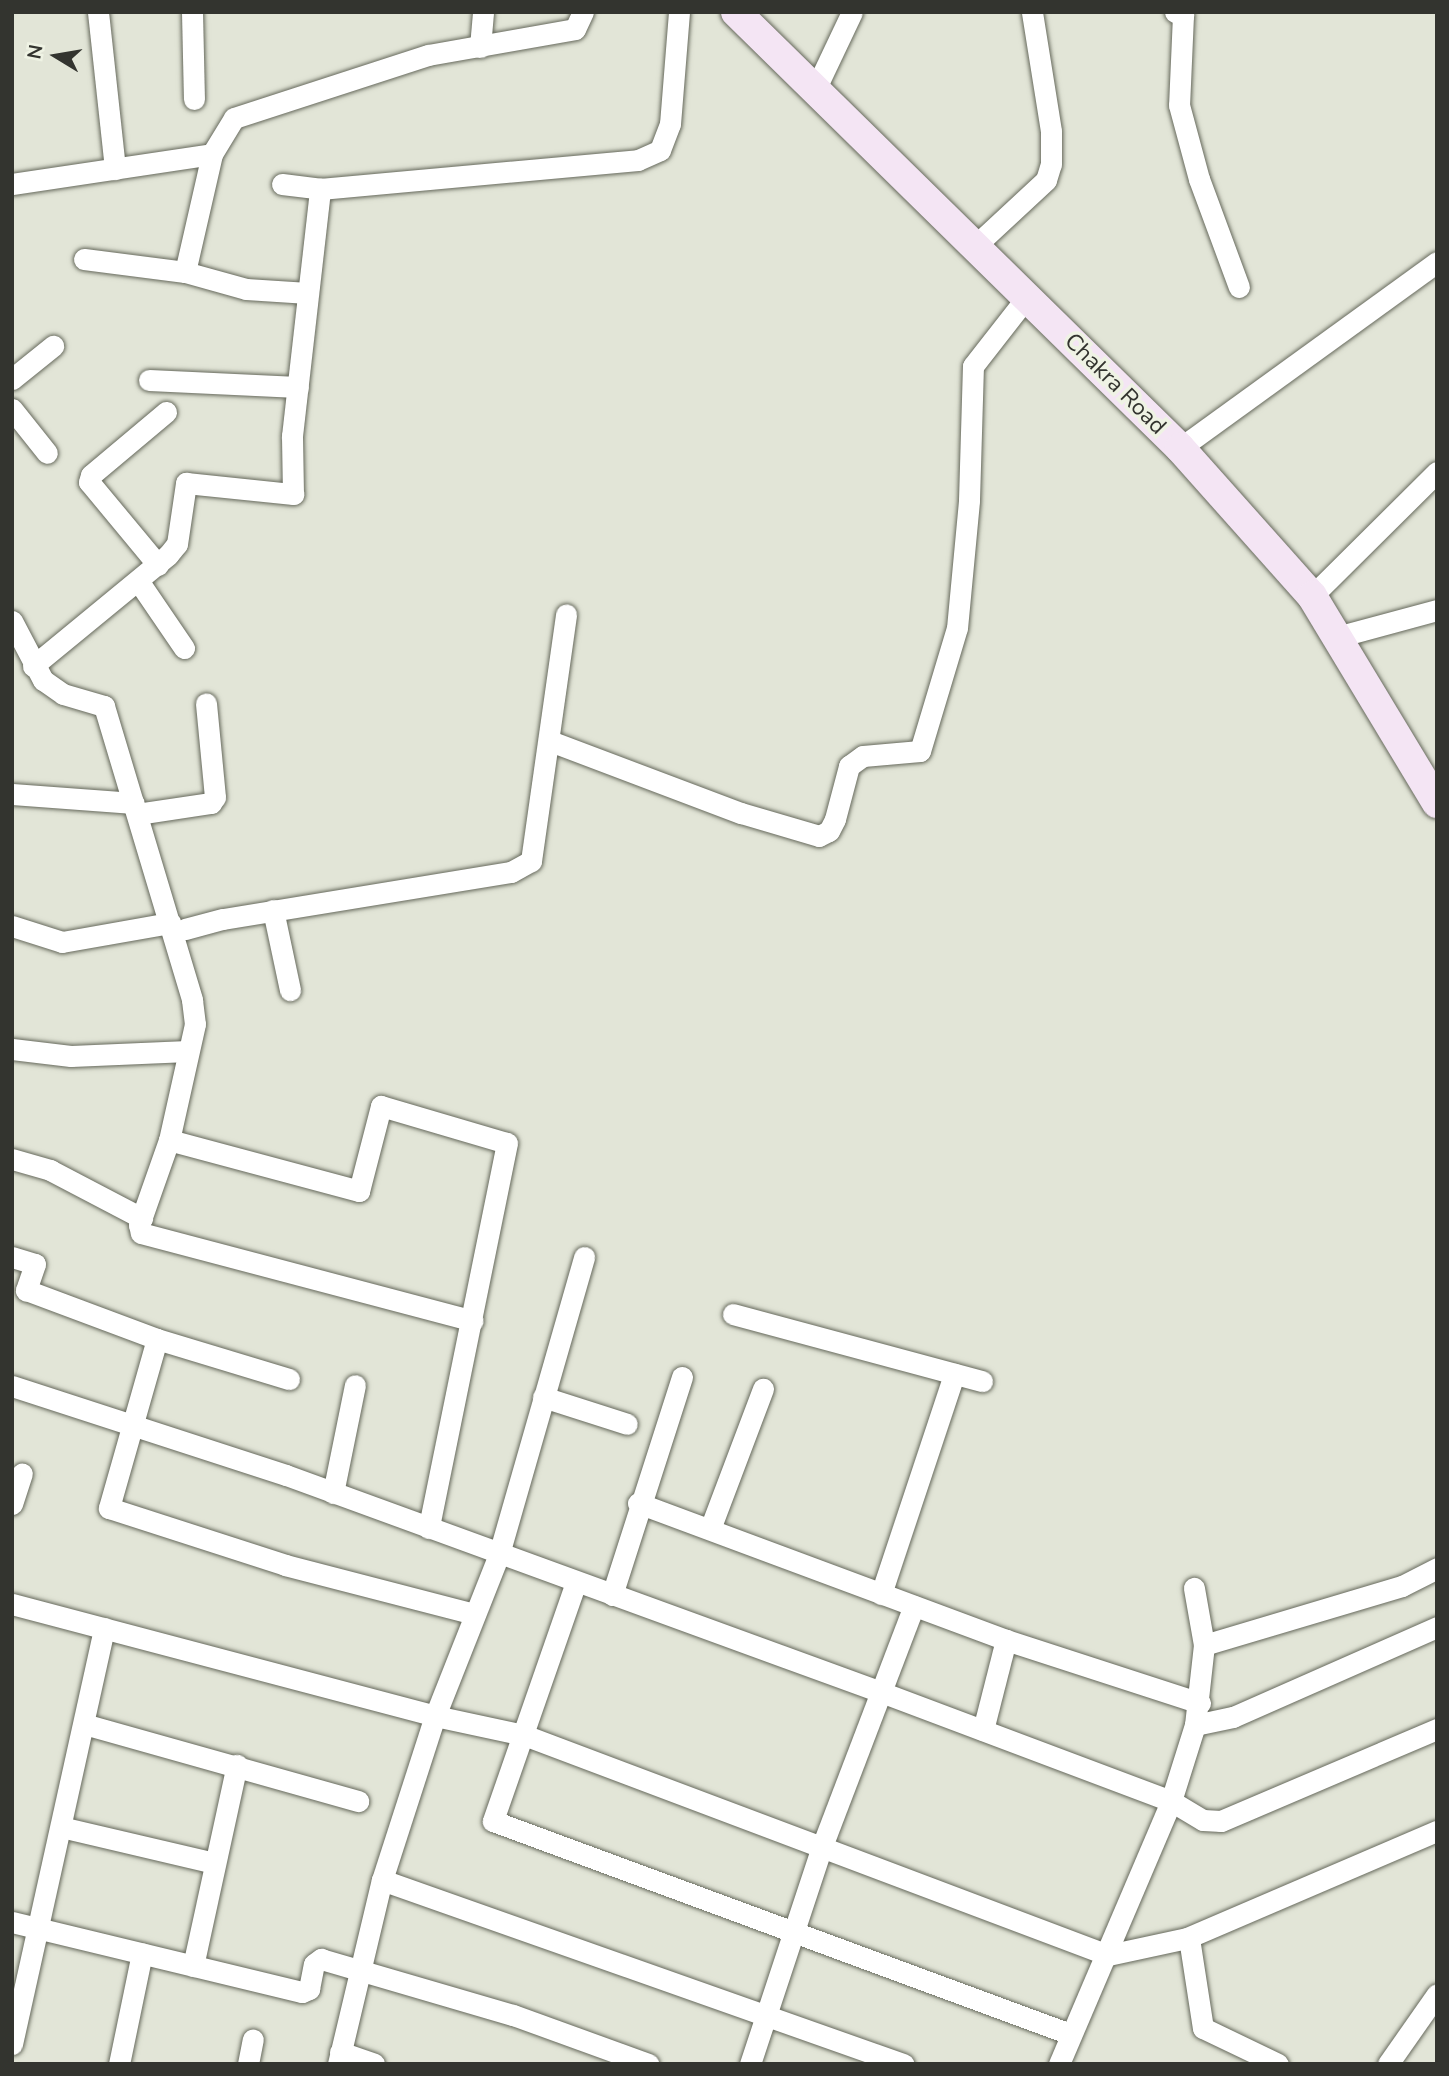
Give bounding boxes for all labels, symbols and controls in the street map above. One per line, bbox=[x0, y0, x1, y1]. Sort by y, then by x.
north arrow bbox=[21, 21, 91, 91]
text: N bbox=[21, 43, 50, 61]
street label: Chakra Road bbox=[1059, 328, 1171, 440]

